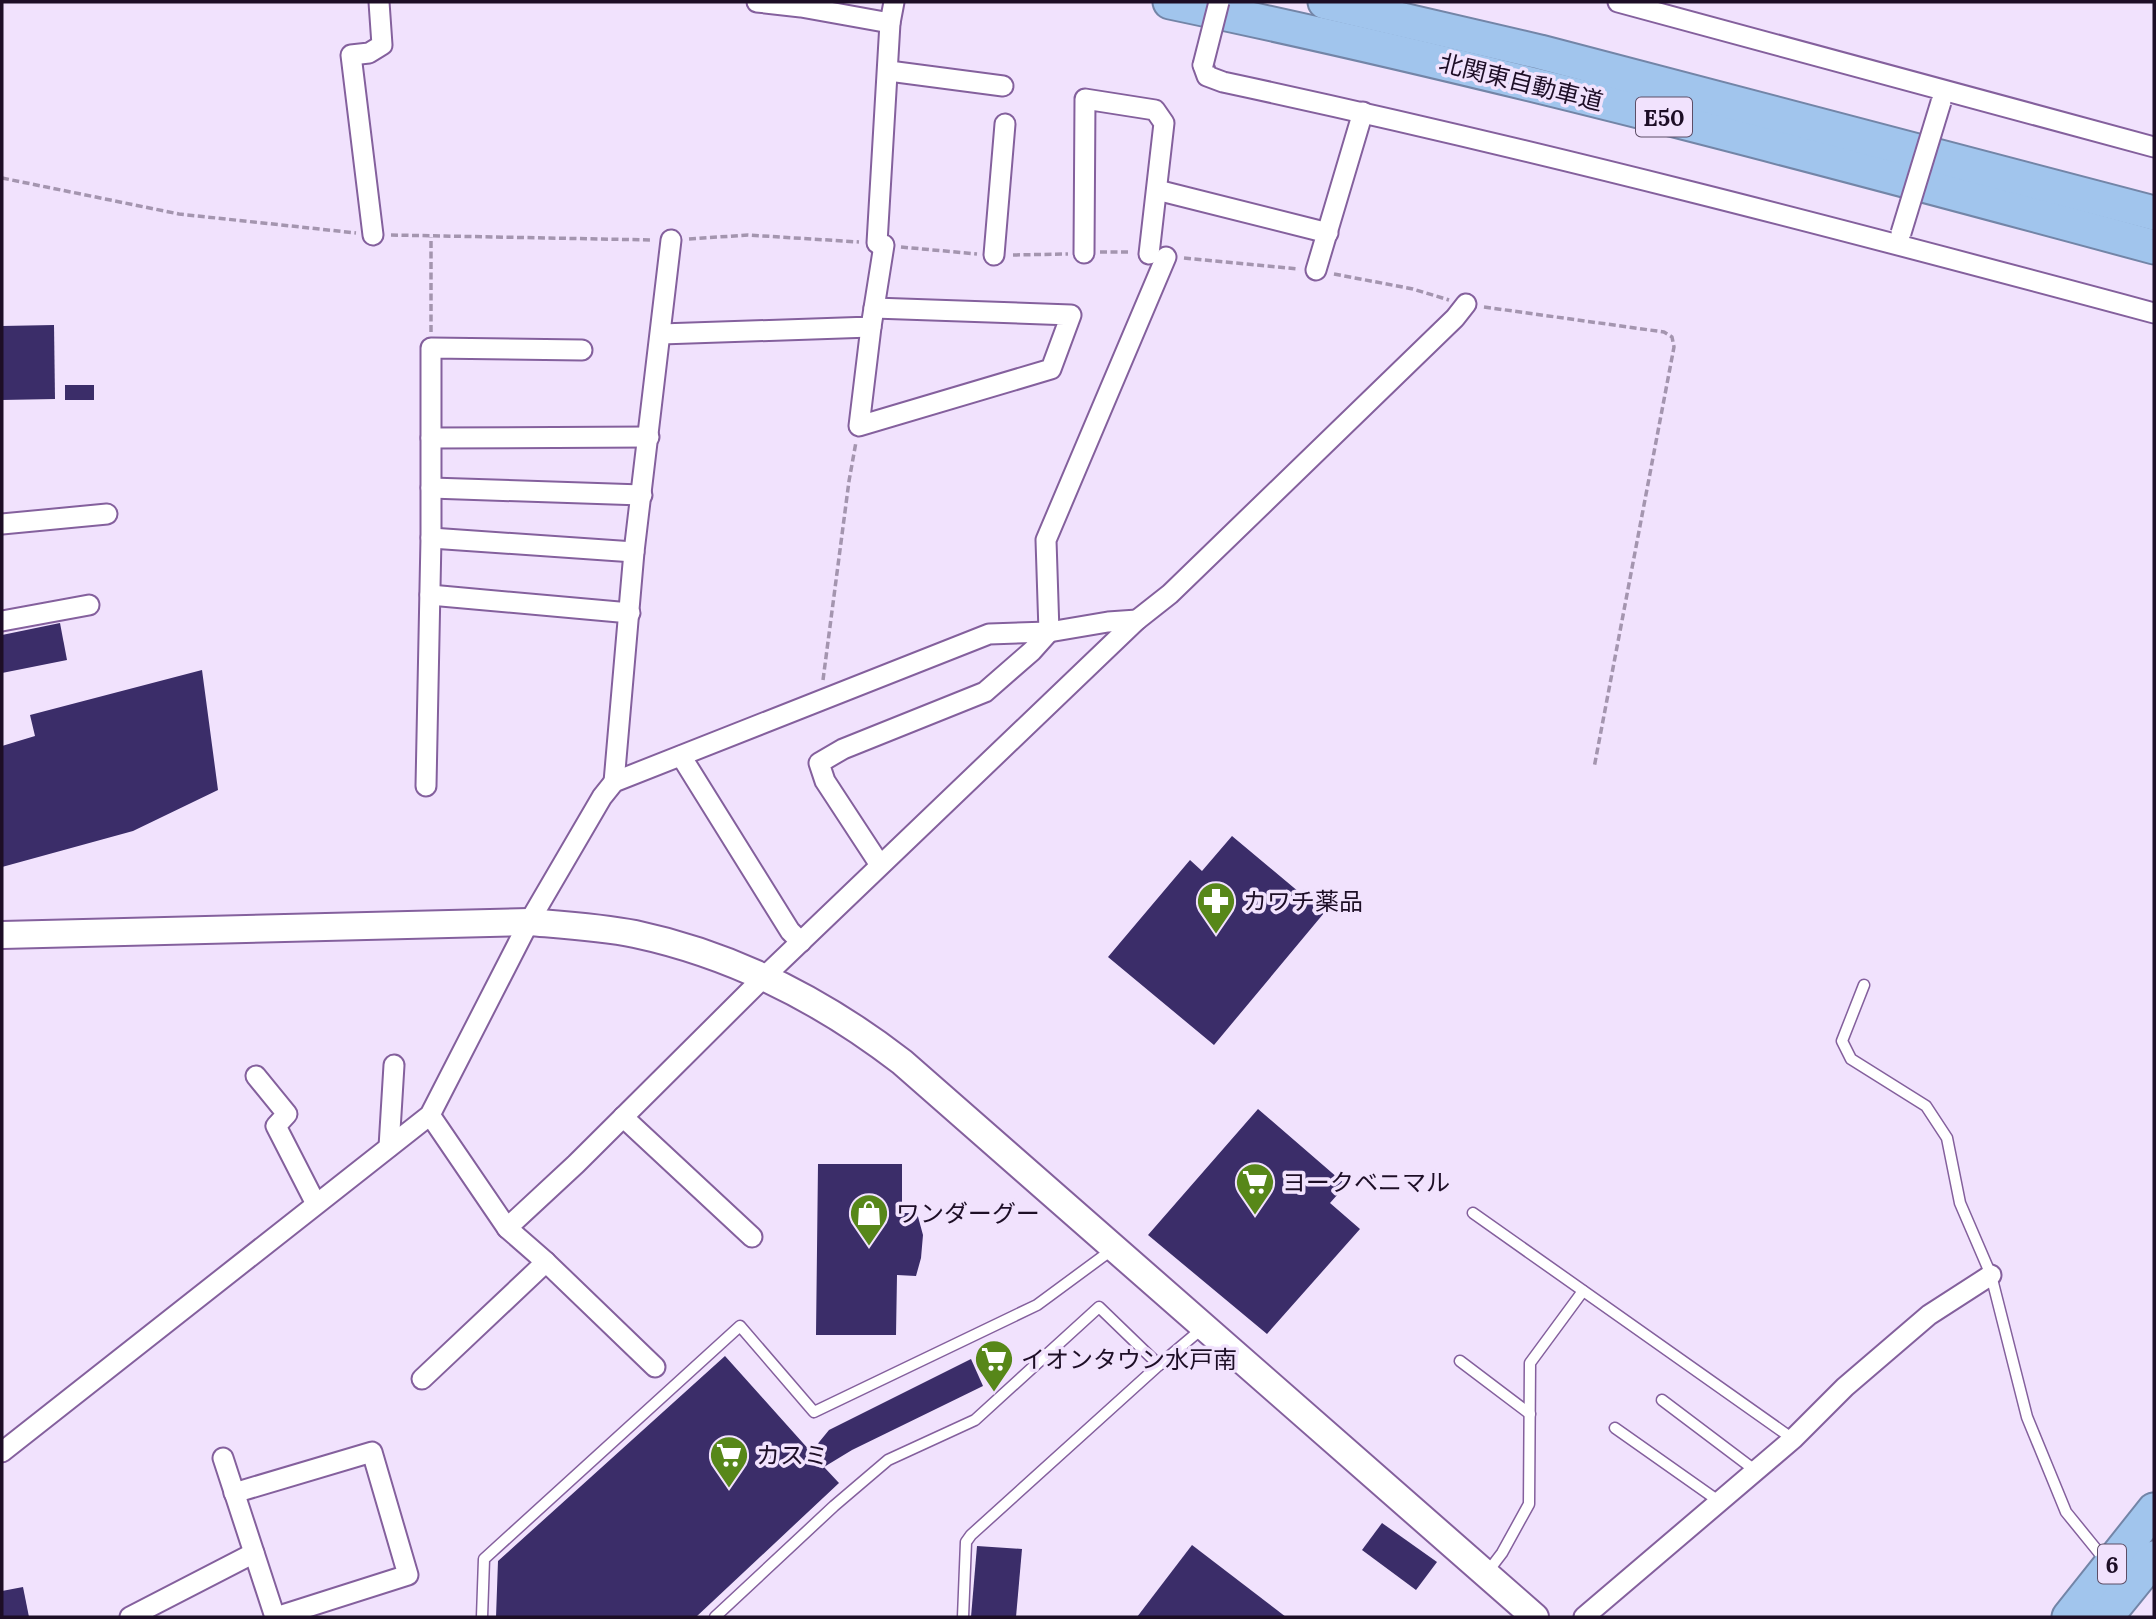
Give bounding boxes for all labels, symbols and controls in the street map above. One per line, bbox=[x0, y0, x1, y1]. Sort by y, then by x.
street label: 北関東自動車道 bbox=[1436, 47, 1606, 117]
road number: E50 bbox=[1636, 98, 1692, 136]
pharmacy icon: カワチ薬品 bbox=[1195, 880, 1237, 935]
place label: カワチ薬品 bbox=[1243, 886, 1363, 917]
supermarket icon: ヨークベニマル bbox=[1234, 1161, 1276, 1216]
place label: ヨークベニマル bbox=[1282, 1167, 1450, 1198]
shop icon: ワンダーグー bbox=[848, 1192, 890, 1247]
place label: ワンダーグー bbox=[896, 1198, 1040, 1229]
supermarket icon: イオンタウン水戸南 bbox=[973, 1338, 1015, 1393]
place label: イオンタウン水戸南 bbox=[1021, 1344, 1237, 1375]
supermarket icon: カスミ bbox=[708, 1434, 750, 1489]
place label: カスミ bbox=[756, 1440, 828, 1471]
road number: 6 bbox=[2098, 1544, 2126, 1583]

